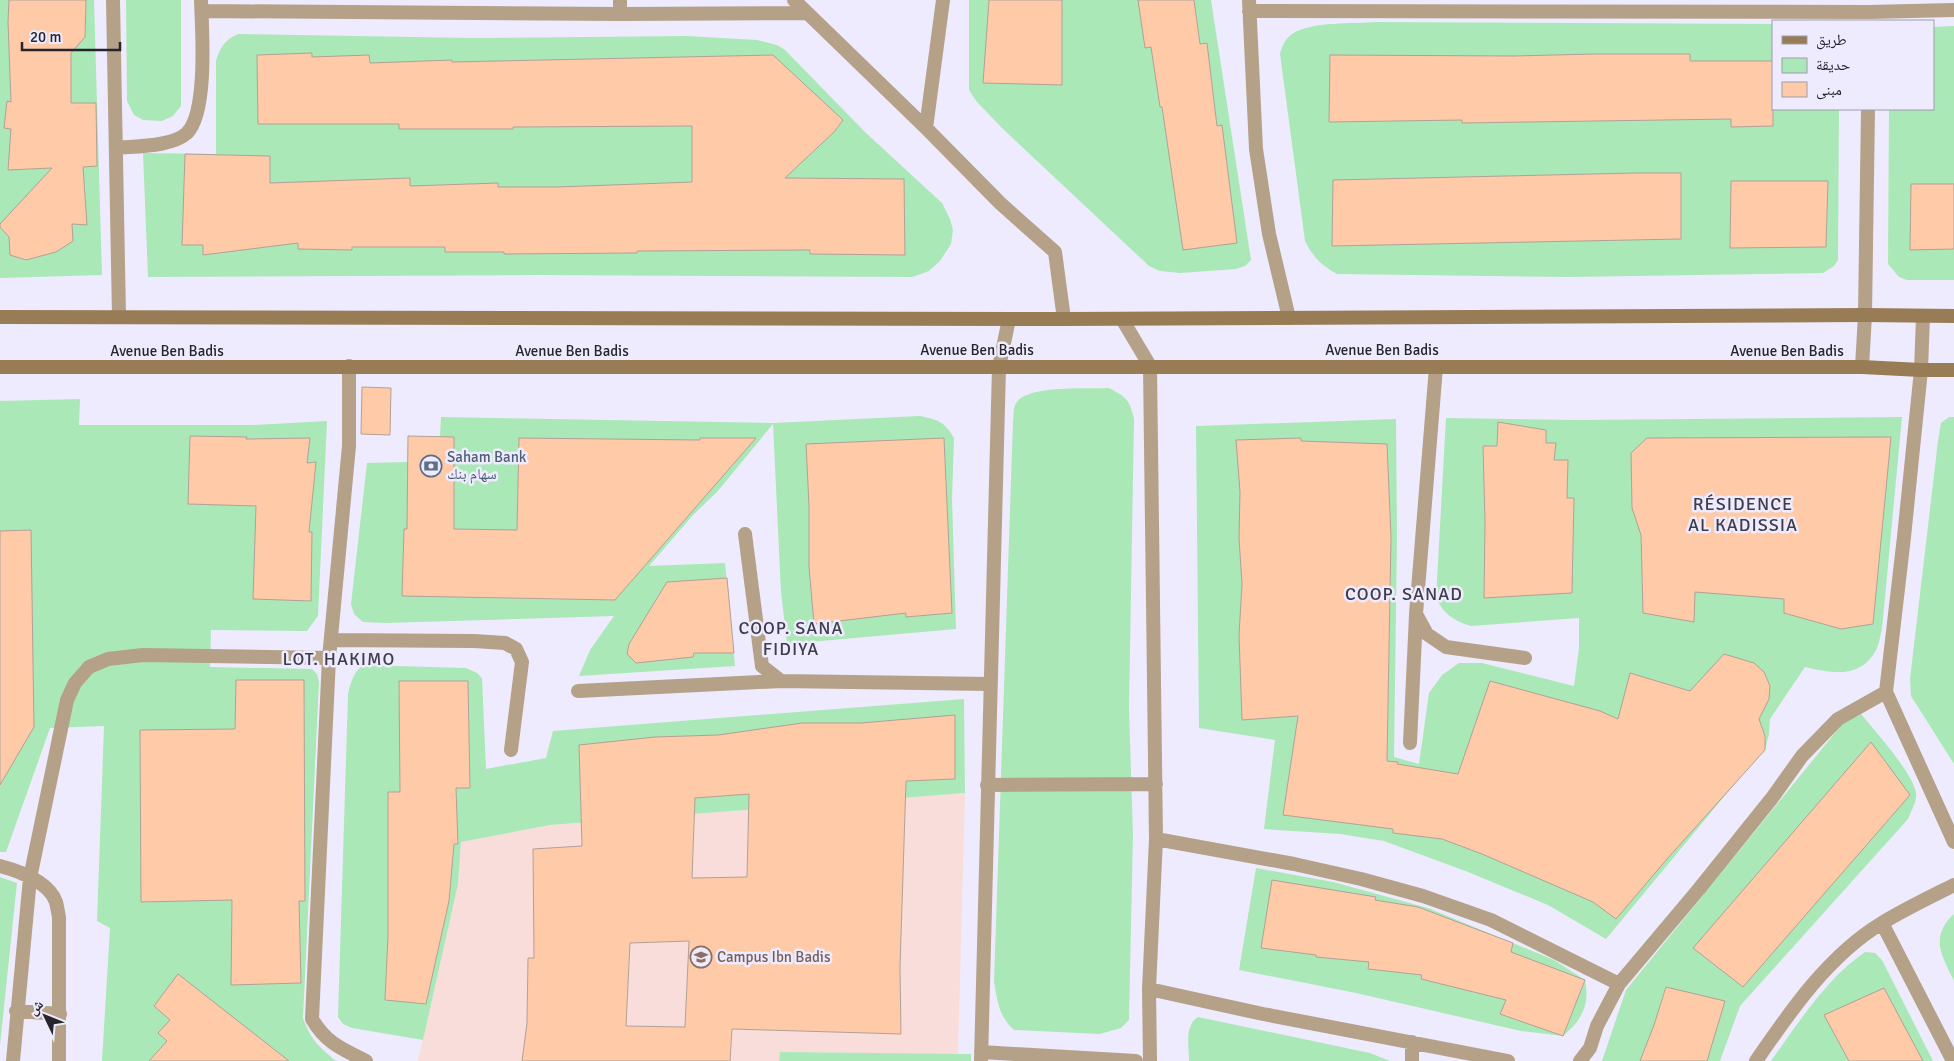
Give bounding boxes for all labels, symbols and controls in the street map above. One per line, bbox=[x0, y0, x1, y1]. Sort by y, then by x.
scale bar bbox=[22, 20, 120, 52]
legend bbox=[1772, 20, 1934, 110]
text: 20 m bbox=[30, 28, 61, 46]
text: طريق bbox=[1816, 31, 1847, 50]
text: حديقة bbox=[1816, 56, 1851, 74]
text: مبنى bbox=[1816, 81, 1842, 100]
street label: Avenue Ben Badis bbox=[920, 341, 1034, 359]
street label: Avenue Ben Badis bbox=[1325, 341, 1439, 359]
street label: Avenue Ben Badis bbox=[110, 342, 224, 360]
street label: Avenue Ben Badis bbox=[515, 342, 629, 360]
street label: Avenue Ben Badis bbox=[1730, 342, 1844, 360]
place label: Saham Bank سهام بنك bbox=[447, 448, 527, 484]
bank icon: Saham Bank سهام بنك bbox=[419, 454, 443, 478]
district label: RÉSIDENCE AL KADISSIA bbox=[1688, 493, 1798, 536]
district label: COOP. SANAD bbox=[1345, 583, 1463, 605]
district label: COOP. SANA FIDIYA bbox=[738, 617, 844, 660]
district label: LOT. HAKIMO bbox=[283, 648, 395, 670]
school or university icon: Campus Ibn Badis bbox=[689, 945, 713, 969]
place label: Campus Ibn Badis bbox=[717, 948, 831, 966]
north arrow bbox=[20, 991, 70, 1041]
text: ش bbox=[25, 996, 47, 1019]

